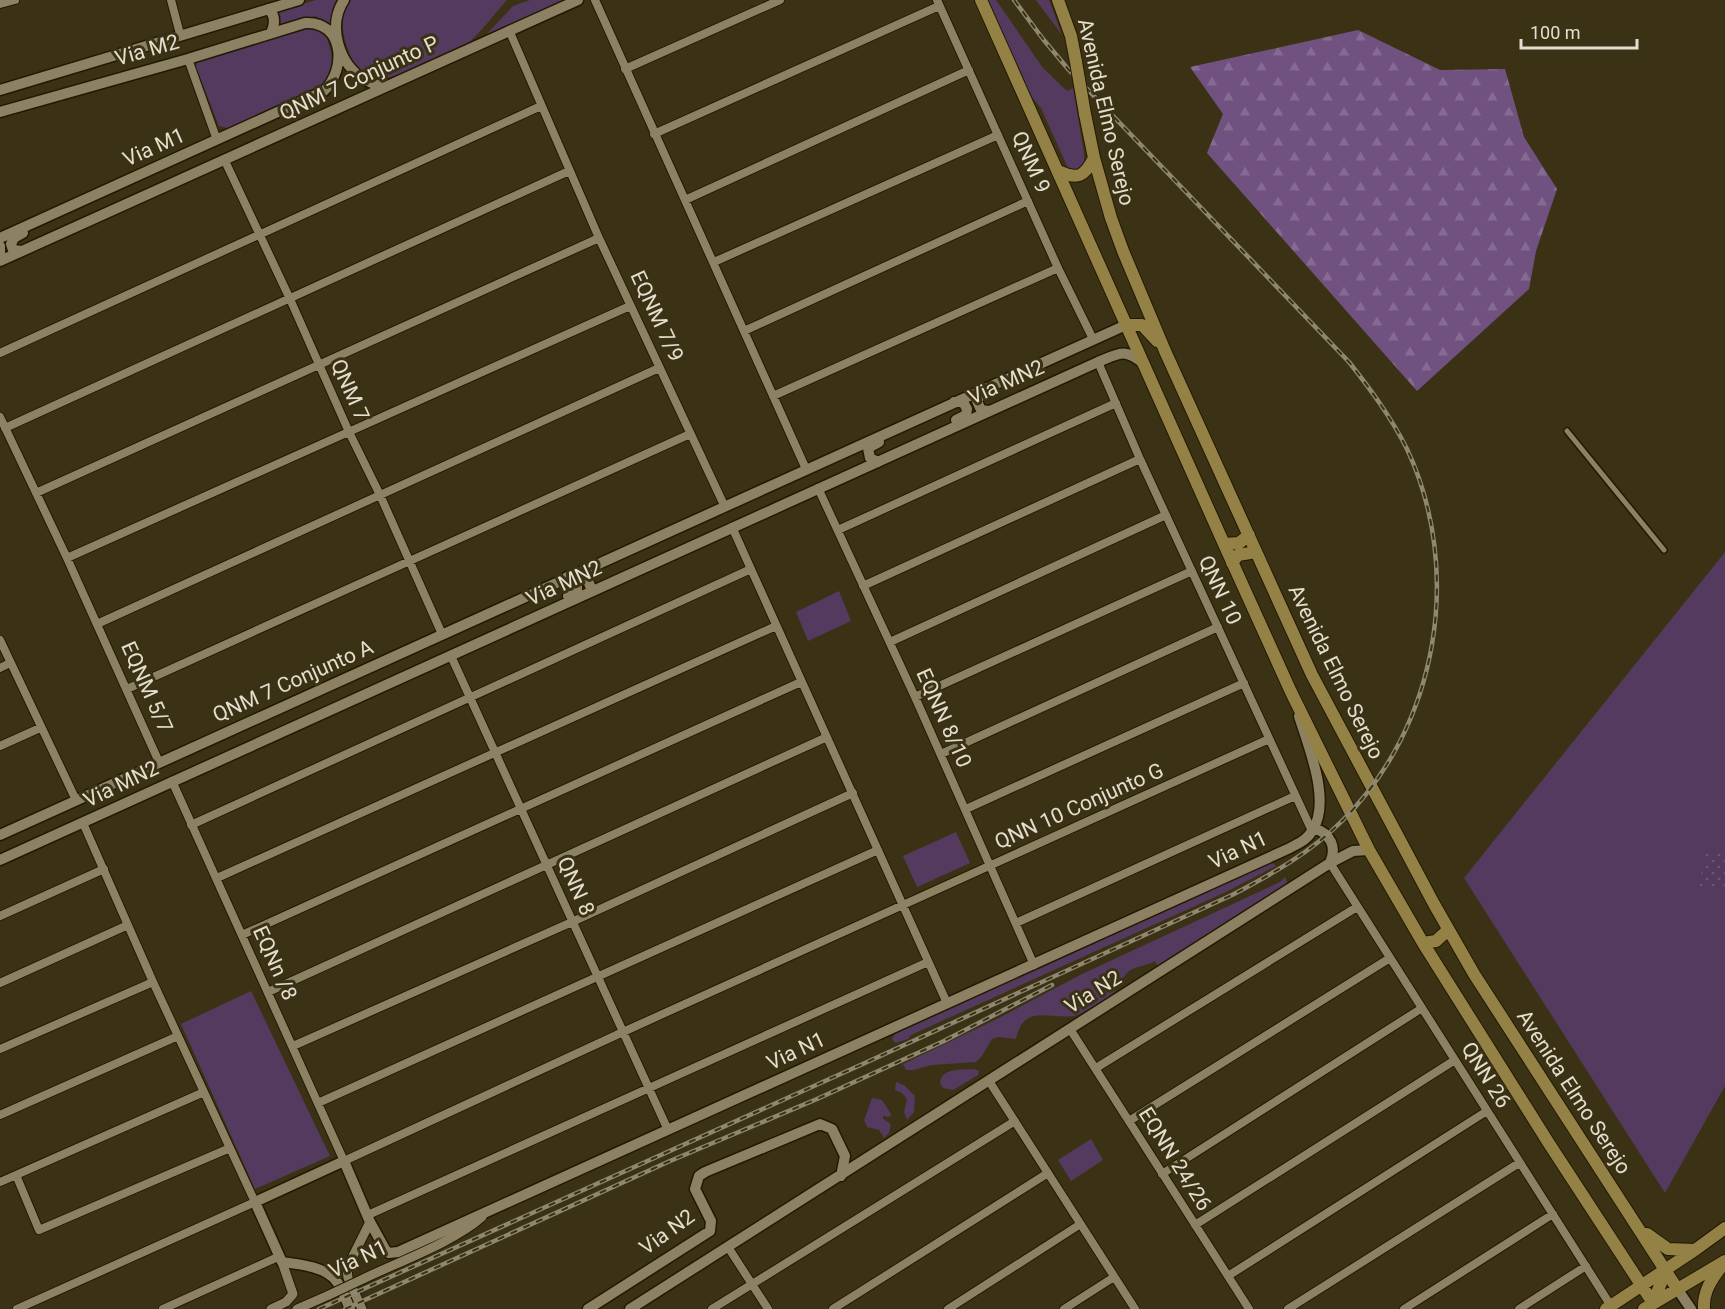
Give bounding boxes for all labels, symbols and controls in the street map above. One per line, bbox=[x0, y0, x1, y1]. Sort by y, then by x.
scale bar bbox=[1521, 12, 1636, 50]
street label: Avenida Elmo Serejo bbox=[1073, 16, 1139, 208]
text: 100 m bbox=[1530, 22, 1581, 43]
street label: Via M2 bbox=[112, 29, 182, 71]
street label: QNM 7 Conjunto P bbox=[276, 31, 442, 125]
street label: Via M1 bbox=[119, 123, 189, 171]
street label: QNM 9 bbox=[1007, 128, 1055, 196]
street label: EQNM 7/9 bbox=[626, 267, 688, 365]
street label: Via MN2 bbox=[964, 355, 1048, 409]
street label: QNM 7 bbox=[326, 356, 374, 424]
street label: QNN 10 bbox=[1194, 552, 1246, 628]
street label: Via MN2 bbox=[523, 555, 606, 611]
street label: Avenida Elmo Serejo bbox=[1283, 581, 1389, 763]
street label: QNM 7 Conjunto A bbox=[209, 635, 377, 727]
street label: EQNM 5/7 bbox=[116, 638, 178, 736]
street label: EQNN 8/10 bbox=[912, 665, 976, 771]
street label: Via MN2 bbox=[80, 756, 162, 812]
street label: QNN 10 Conjunto G bbox=[991, 758, 1167, 854]
street label: Via N1 bbox=[1205, 826, 1271, 874]
street label: QNN 8 bbox=[553, 853, 599, 919]
street label: EQNn /8 bbox=[248, 922, 302, 1004]
street label: Via N2 bbox=[1060, 965, 1126, 1019]
street label: Avenida Elmo Serejo bbox=[1512, 1005, 1636, 1179]
street label: Via N1 bbox=[763, 1027, 829, 1075]
street label: QNN 26 bbox=[1456, 1038, 1516, 1112]
street label: EQNN 24/26 bbox=[1134, 1103, 1216, 1215]
street label: Via N2 bbox=[635, 1204, 699, 1260]
street label: Via N1 bbox=[325, 1235, 391, 1283]

